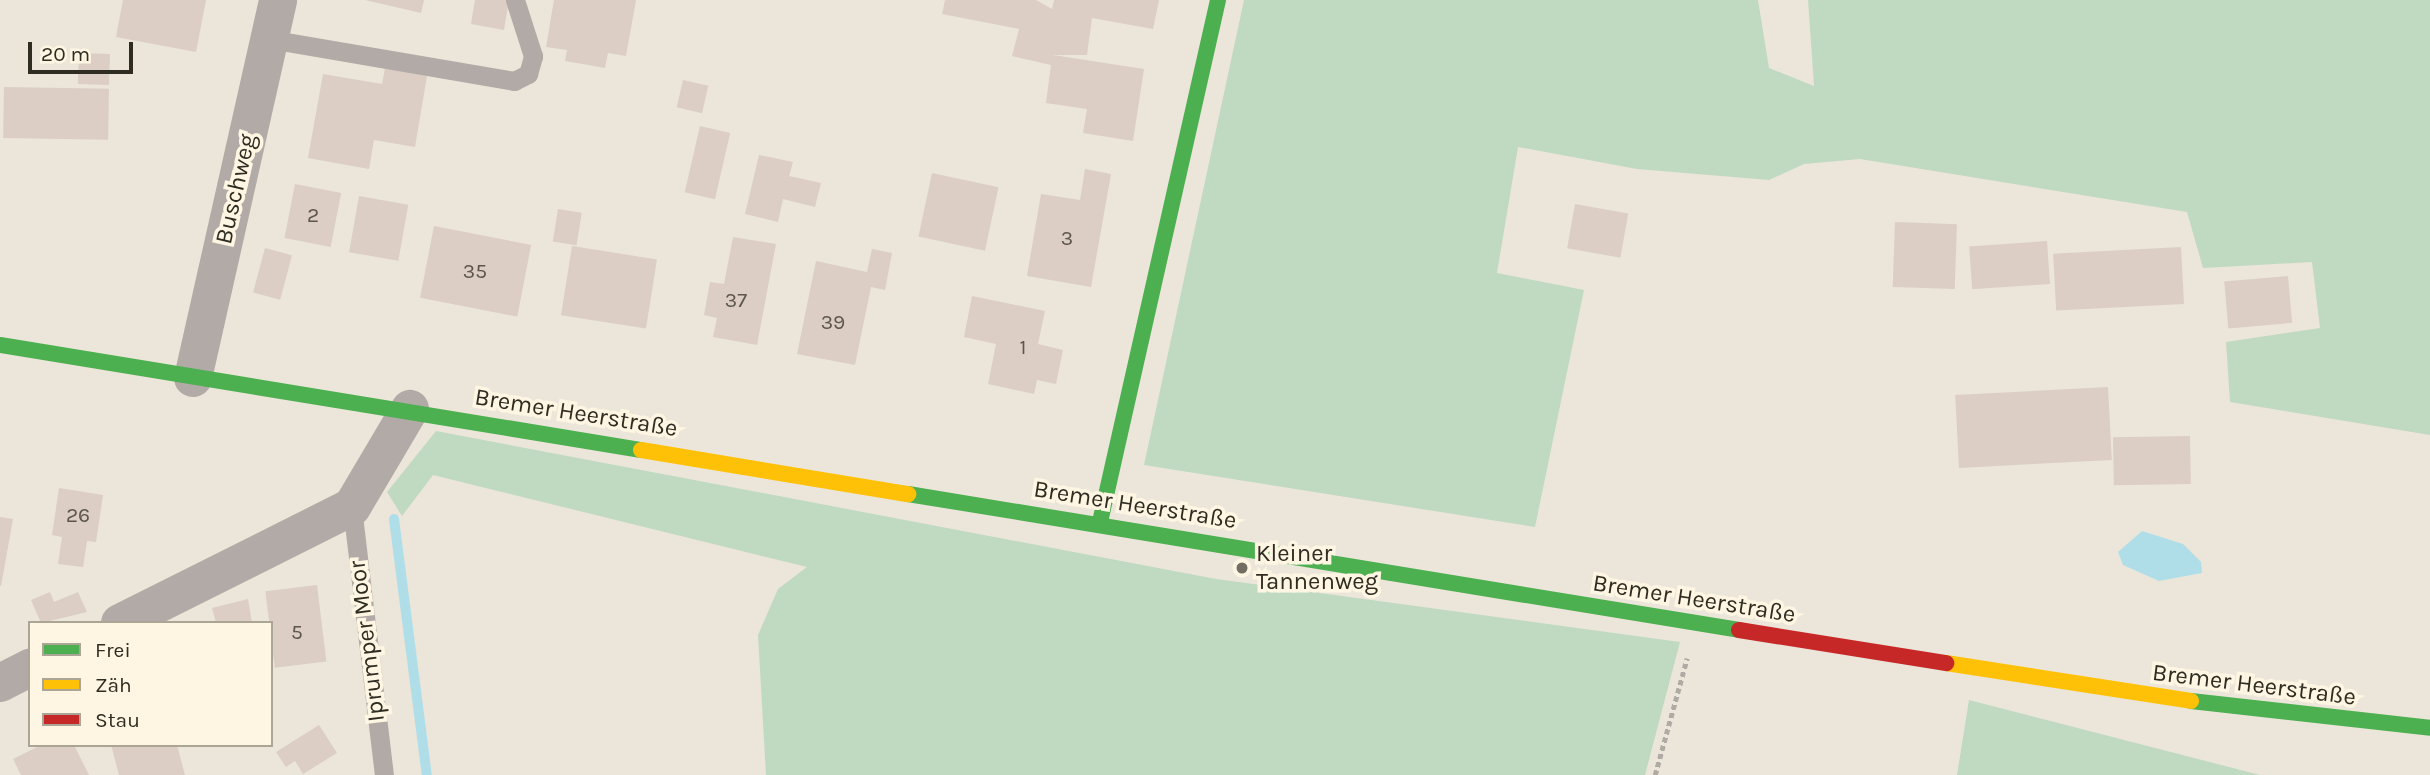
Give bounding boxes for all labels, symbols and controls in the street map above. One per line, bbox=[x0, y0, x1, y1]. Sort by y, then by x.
scale bar bbox=[32, 28, 136, 72]
text: 20 m bbox=[41, 42, 90, 66]
street label: Buschweg bbox=[209, 131, 263, 247]
house number: 2 bbox=[307, 202, 319, 228]
house number: 3 bbox=[1061, 225, 1073, 251]
house number: 35 bbox=[463, 258, 487, 284]
house number: 37 bbox=[725, 287, 747, 313]
house number: 39 bbox=[821, 309, 845, 335]
house number: 1 bbox=[1020, 334, 1026, 360]
street label: Bremer Heerstraße bbox=[473, 383, 679, 443]
street label: Bremer Heerstraße bbox=[1032, 475, 1238, 535]
house number: 26 bbox=[66, 502, 90, 528]
place label: Kleiner Tannenweg bbox=[1256, 540, 1378, 596]
street label: Iprumper Moor bbox=[343, 559, 391, 723]
marker: Kleiner Tannenweg bbox=[1234, 560, 1250, 576]
street label: Bremer Heerstraße bbox=[1591, 569, 1797, 629]
house number: 5 bbox=[291, 619, 303, 645]
legend bbox=[28, 621, 273, 747]
text: Frei bbox=[95, 638, 131, 662]
street label: Bremer Heerstraße bbox=[2151, 658, 2357, 712]
text: Zäh bbox=[95, 673, 132, 697]
text: Stau bbox=[95, 708, 140, 732]

